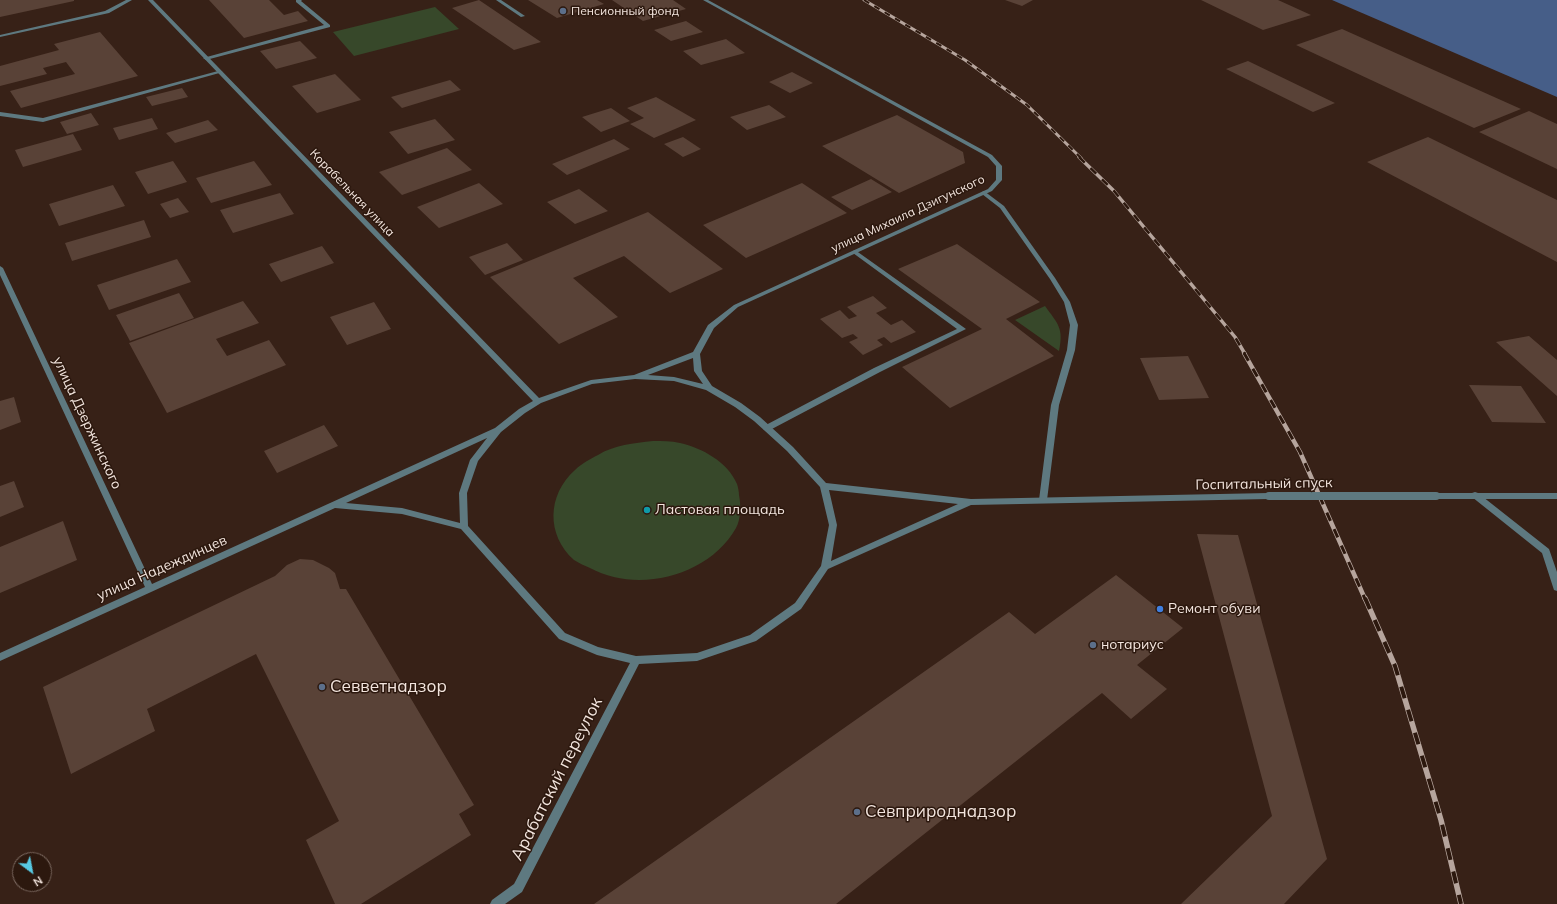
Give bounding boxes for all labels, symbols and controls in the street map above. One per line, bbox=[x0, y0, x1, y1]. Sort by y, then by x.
place label: Пенсионный фонд bbox=[571, 4, 679, 18]
marker: Пенсионный фонд bbox=[558, 6, 568, 16]
street label: Корабельная улица bbox=[307, 146, 397, 240]
street label: улица Михаила Дзигунского bbox=[829, 172, 987, 256]
street label: улица Дзержинского bbox=[49, 354, 125, 492]
street label: Госпитальный спуск bbox=[1195, 474, 1333, 494]
place label: Ластовая площадь bbox=[655, 502, 785, 518]
marker: Ластовая площадь bbox=[642, 505, 652, 515]
street label: улица Надеждинцев bbox=[94, 532, 230, 604]
place label: Ремонт обуви bbox=[1168, 601, 1261, 617]
marker: Ремонт обуви bbox=[1155, 604, 1165, 614]
place label: нотариус bbox=[1101, 637, 1164, 653]
marker: нотариус bbox=[1088, 640, 1098, 650]
place label: Севветнадзор bbox=[330, 677, 447, 697]
marker: Севветнадзор bbox=[317, 682, 327, 692]
street label: Арабатский переулок bbox=[507, 694, 607, 864]
place label: Севприроднадзор bbox=[865, 802, 1016, 822]
marker: Севприроднадзор bbox=[852, 807, 862, 817]
north arrow bbox=[12, 852, 52, 892]
text: N bbox=[31, 873, 45, 889]

